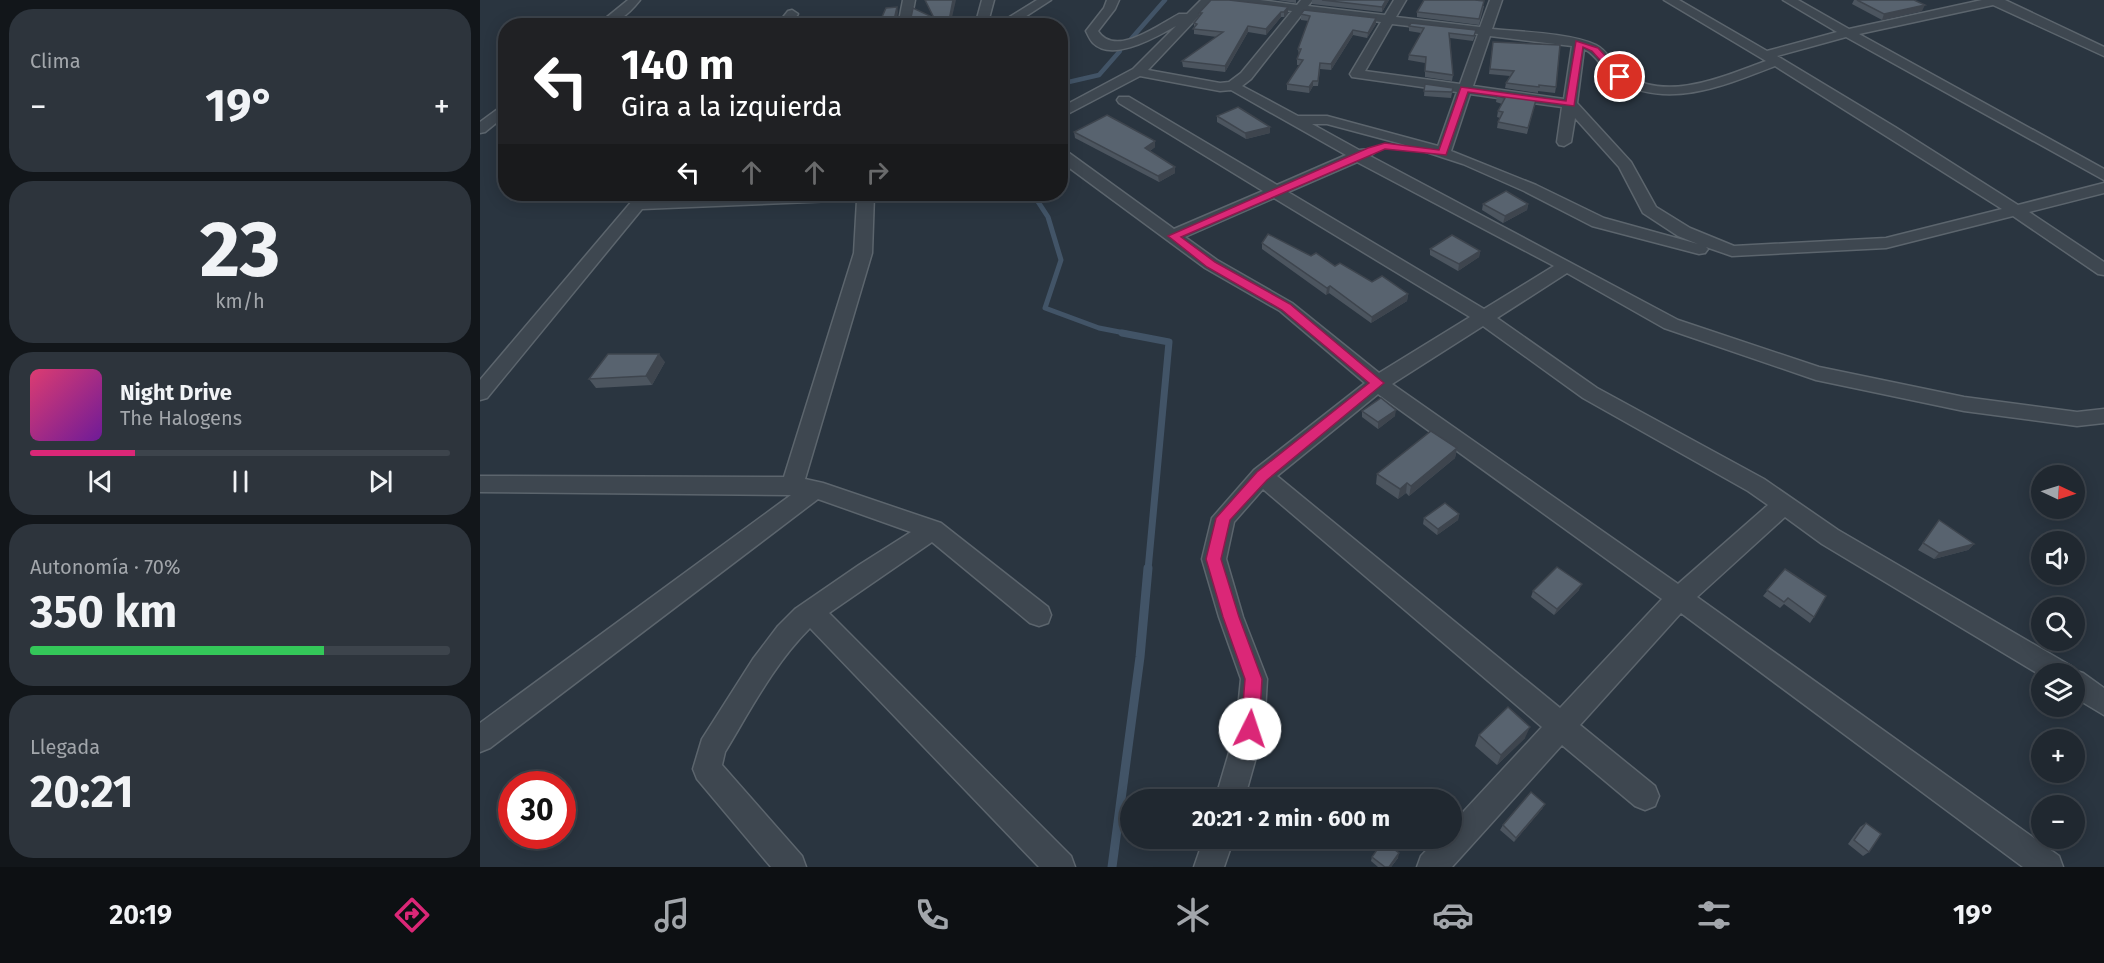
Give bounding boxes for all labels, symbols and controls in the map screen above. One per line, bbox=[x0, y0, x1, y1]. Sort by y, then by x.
text: 140 m bbox=[621, 40, 734, 90]
icon: left bbox=[522, 42, 600, 120]
text: Clima bbox=[30, 49, 81, 73]
pin bbox=[1594, 51, 1645, 102]
icon: arrive bbox=[1603, 60, 1636, 93]
text: 19° bbox=[205, 79, 275, 133]
text: − bbox=[30, 87, 47, 127]
text: + bbox=[434, 87, 450, 127]
text: Gira a la izquierda bbox=[621, 91, 842, 123]
icon: left bbox=[672, 156, 705, 189]
icon: ahead bbox=[735, 156, 768, 189]
icon: ahead bbox=[798, 156, 831, 189]
icon: right bbox=[861, 156, 894, 189]
text: 23 bbox=[200, 203, 280, 297]
text: km/h bbox=[215, 289, 265, 313]
text: Night Drive bbox=[120, 379, 232, 406]
text: The Halogens bbox=[120, 406, 242, 430]
icon: previous bbox=[84, 465, 117, 498]
icon: pause bbox=[224, 465, 257, 498]
icon: next bbox=[364, 465, 397, 498]
north arrow bbox=[2031, 465, 2085, 519]
map controls bbox=[2031, 465, 2085, 849]
button: sound bbox=[2031, 531, 2085, 585]
text: Autonomía · 70% bbox=[30, 555, 180, 579]
text: 350 km bbox=[30, 585, 177, 639]
button: search bbox=[2031, 597, 2085, 651]
button: layers bbox=[2031, 663, 2085, 717]
position arrow bbox=[1218, 697, 1282, 761]
button: + bbox=[2031, 729, 2085, 783]
text: Llegada bbox=[30, 735, 100, 759]
text: 20:21 bbox=[30, 765, 134, 819]
speed limit sign: 30 bbox=[498, 771, 576, 849]
button: − bbox=[2031, 795, 2085, 849]
text: 20:21 · 2 min · 600 m bbox=[1192, 805, 1390, 832]
icon: directions bbox=[391, 894, 433, 936]
icon: music bbox=[651, 894, 693, 936]
icon: phone bbox=[911, 894, 953, 936]
icon: climate bbox=[1172, 894, 1214, 936]
icon: car bbox=[1432, 894, 1474, 936]
icon: filters bbox=[1693, 894, 1735, 936]
text: 20:19 bbox=[109, 899, 172, 931]
text: 19° bbox=[1953, 899, 1995, 931]

